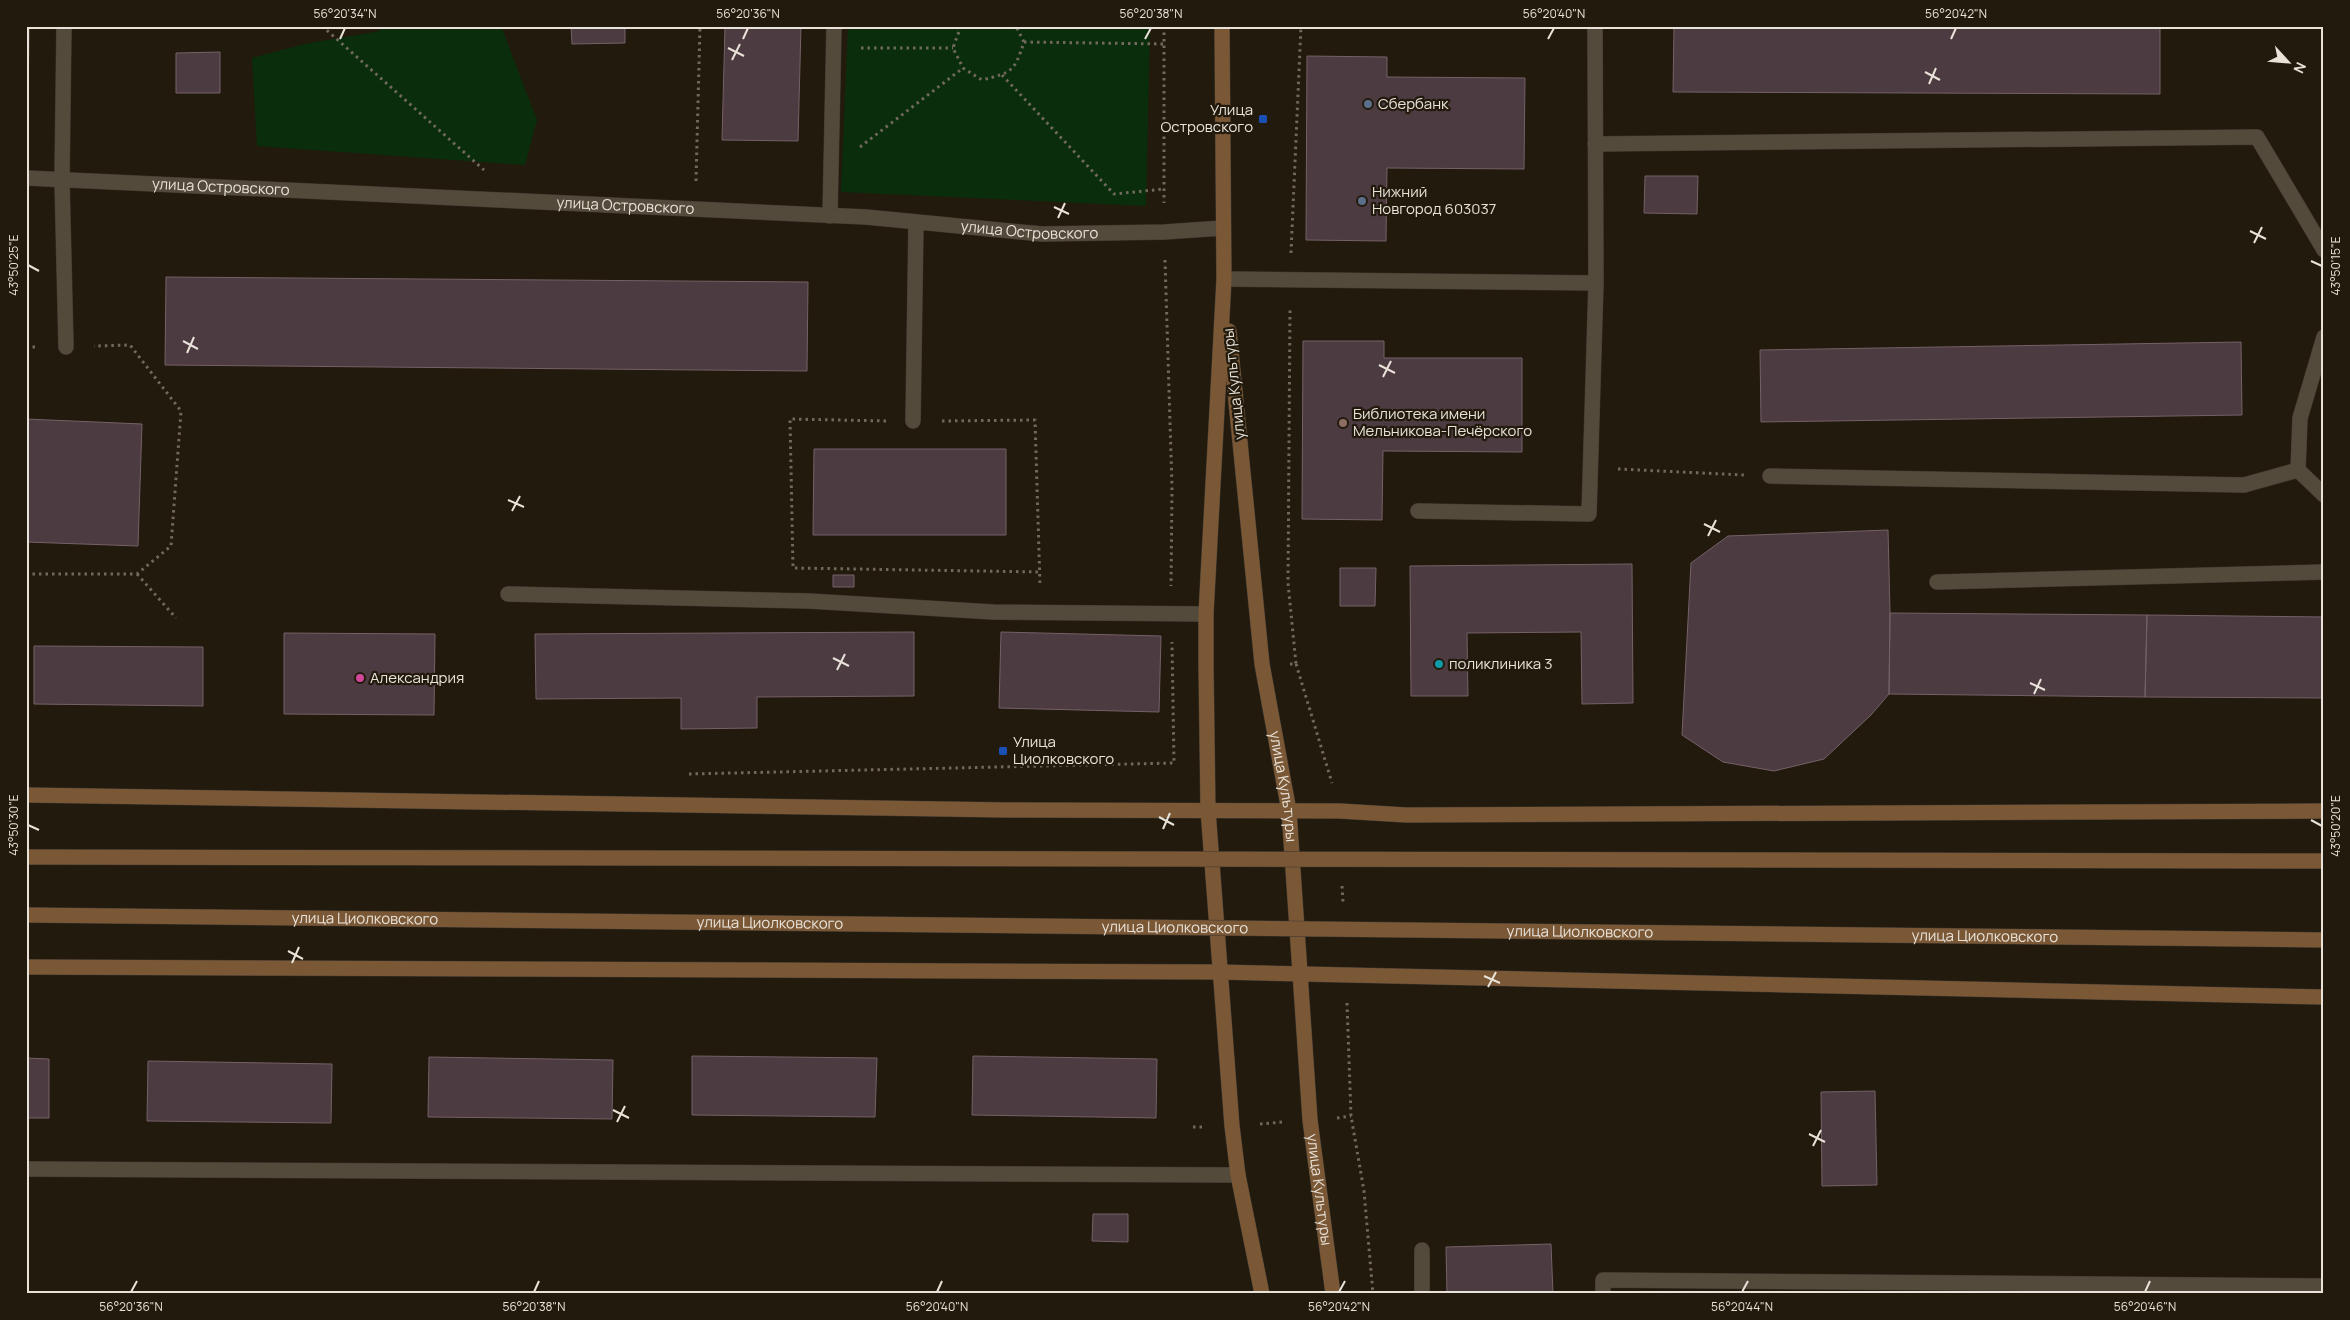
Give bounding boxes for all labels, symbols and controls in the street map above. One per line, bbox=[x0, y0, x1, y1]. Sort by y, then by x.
text: 56°20'34"N bbox=[314, 5, 376, 22]
text: 56°20'36"N bbox=[716, 5, 780, 22]
text: 56°20'38"N bbox=[1119, 5, 1183, 22]
text: 56°20'40"N bbox=[1523, 5, 1585, 22]
text: 56°20'42"N bbox=[1925, 5, 1987, 22]
north arrow bbox=[2262, 38, 2312, 88]
text: N bbox=[2289, 59, 2311, 77]
place label: Сбербанк bbox=[1378, 93, 1449, 114]
marker: Сбербанк bbox=[1362, 98, 1374, 110]
place label: Улица Островского bbox=[1161, 99, 1253, 137]
marker: Улица Островского bbox=[1257, 113, 1269, 125]
street label: улица Островского bbox=[151, 173, 290, 200]
place label: Нижний Новгород 603037 bbox=[1372, 181, 1496, 219]
street label: улица Островского bbox=[556, 192, 695, 219]
marker: Нижний Новгород 603037 bbox=[1356, 195, 1368, 207]
street label: улица Островского bbox=[960, 215, 1099, 244]
text: 43°50'25"E bbox=[5, 234, 22, 296]
text: 43°50'15"E bbox=[2327, 236, 2344, 296]
street label: улица Культуры bbox=[1217, 327, 1250, 441]
place label: Библиотека имени Мельникова-Печёрского bbox=[1353, 403, 1532, 441]
marker: Библиотека имени Мельникова-Печёрского bbox=[1337, 417, 1349, 429]
place label: поликлиника 3 bbox=[1449, 653, 1553, 674]
marker: поликлиника 3 bbox=[1433, 658, 1445, 670]
place label: Александрия bbox=[370, 667, 464, 688]
marker: Александрия bbox=[354, 672, 366, 684]
street label: улица Культуры bbox=[1264, 729, 1302, 843]
place label: Улица Циолковского bbox=[1013, 731, 1114, 769]
marker: Улица Циолковского bbox=[997, 745, 1009, 757]
text: 43°50'30"E bbox=[5, 794, 22, 856]
text: 43°50'20"E bbox=[2327, 795, 2344, 857]
street label: улица Циолковского bbox=[292, 907, 439, 929]
street label: улица Циолковского bbox=[697, 911, 844, 934]
street label: улица Циолковского bbox=[1102, 916, 1248, 938]
street label: улица Циолковского bbox=[1506, 920, 1653, 943]
street label: улица Циолковского bbox=[1911, 925, 2058, 947]
street label: улица Культуры bbox=[1302, 1132, 1337, 1247]
text: 56°20'36"N bbox=[99, 1298, 163, 1315]
text: 56°20'38"N bbox=[502, 1298, 566, 1315]
text: 56°20'40"N bbox=[906, 1298, 968, 1315]
text: 56°20'42"N bbox=[1308, 1298, 1370, 1315]
text: 56°20'44"N bbox=[1711, 1298, 1773, 1315]
text: 56°20'46"N bbox=[2114, 1298, 2176, 1315]

